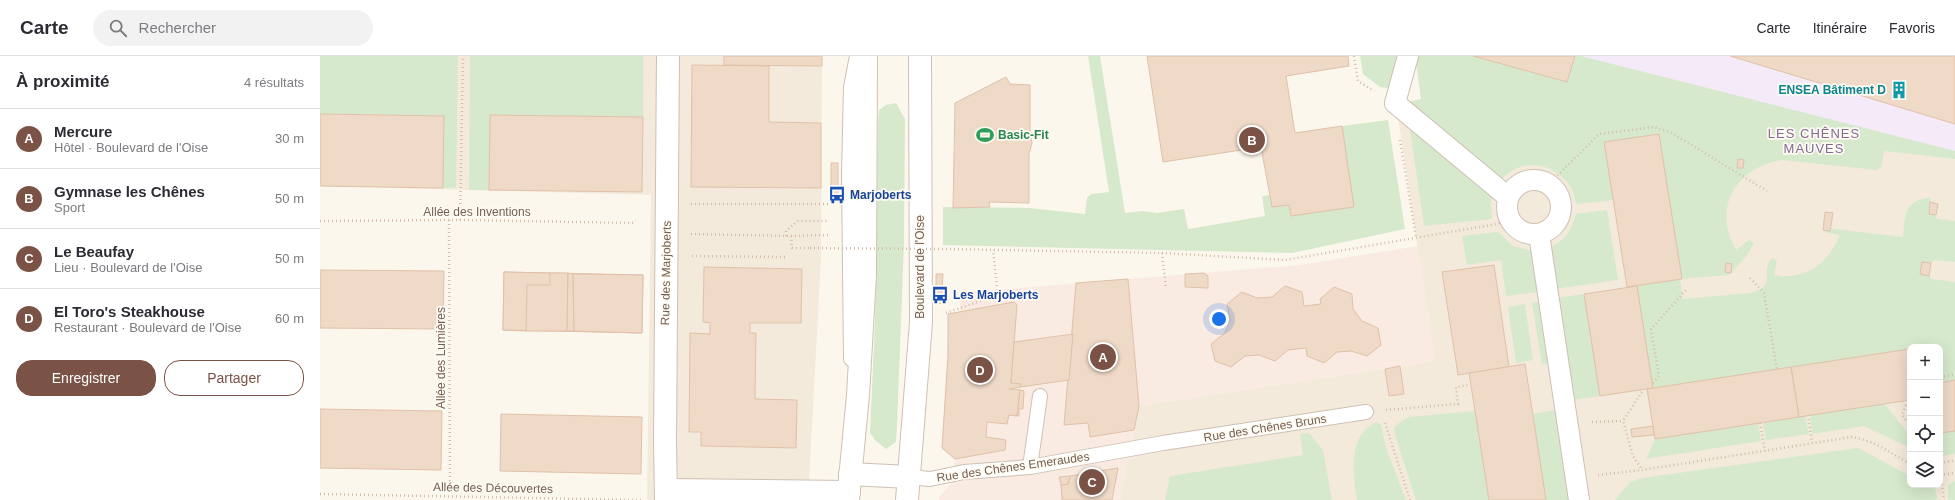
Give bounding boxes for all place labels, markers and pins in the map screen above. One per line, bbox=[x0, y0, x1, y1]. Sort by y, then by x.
building icon: ENSEA Bâtiment D bbox=[1889, 80, 1909, 100]
place label: ENSEA Bâtiment D bbox=[1778, 83, 1886, 97]
sports icon: Basic-Fit bbox=[975, 125, 995, 145]
pin: B bbox=[1239, 125, 1265, 155]
place label: Basic-Fit bbox=[998, 128, 1049, 142]
bus stop icon: Marjoberts bbox=[827, 185, 847, 205]
place label: Marjoberts bbox=[850, 188, 912, 202]
bus stop icon: Les Marjoberts bbox=[930, 285, 950, 305]
place label: Les Marjoberts bbox=[953, 288, 1039, 302]
pin: A bbox=[1090, 342, 1116, 372]
pin: D bbox=[967, 355, 993, 385]
pin: C bbox=[1079, 467, 1105, 497]

